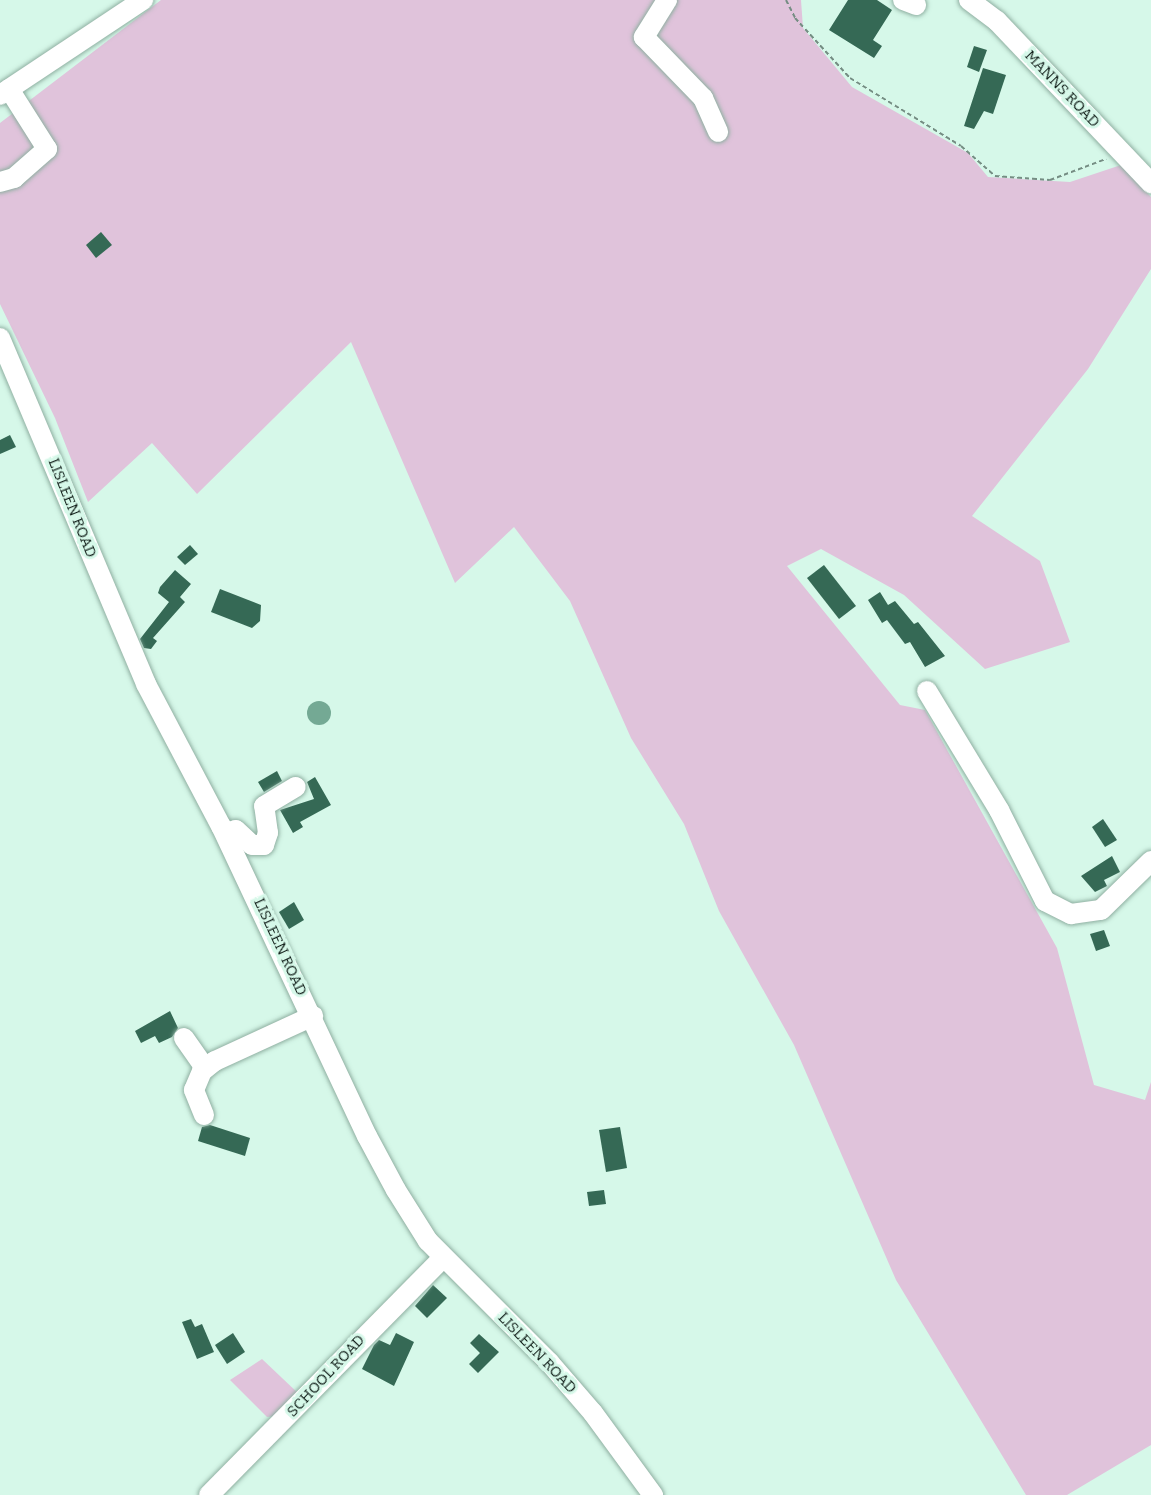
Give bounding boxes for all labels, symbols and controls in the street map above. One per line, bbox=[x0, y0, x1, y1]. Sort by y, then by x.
street label: MANNS ROAD bbox=[1021, 47, 1103, 131]
street label: LISLEEN ROAD bbox=[44, 456, 100, 560]
street label: LISLEEN ROAD bbox=[250, 895, 310, 999]
street label: LISLEEN ROAD bbox=[494, 1309, 580, 1397]
street label: SCHOOL ROAD bbox=[283, 1331, 369, 1421]

